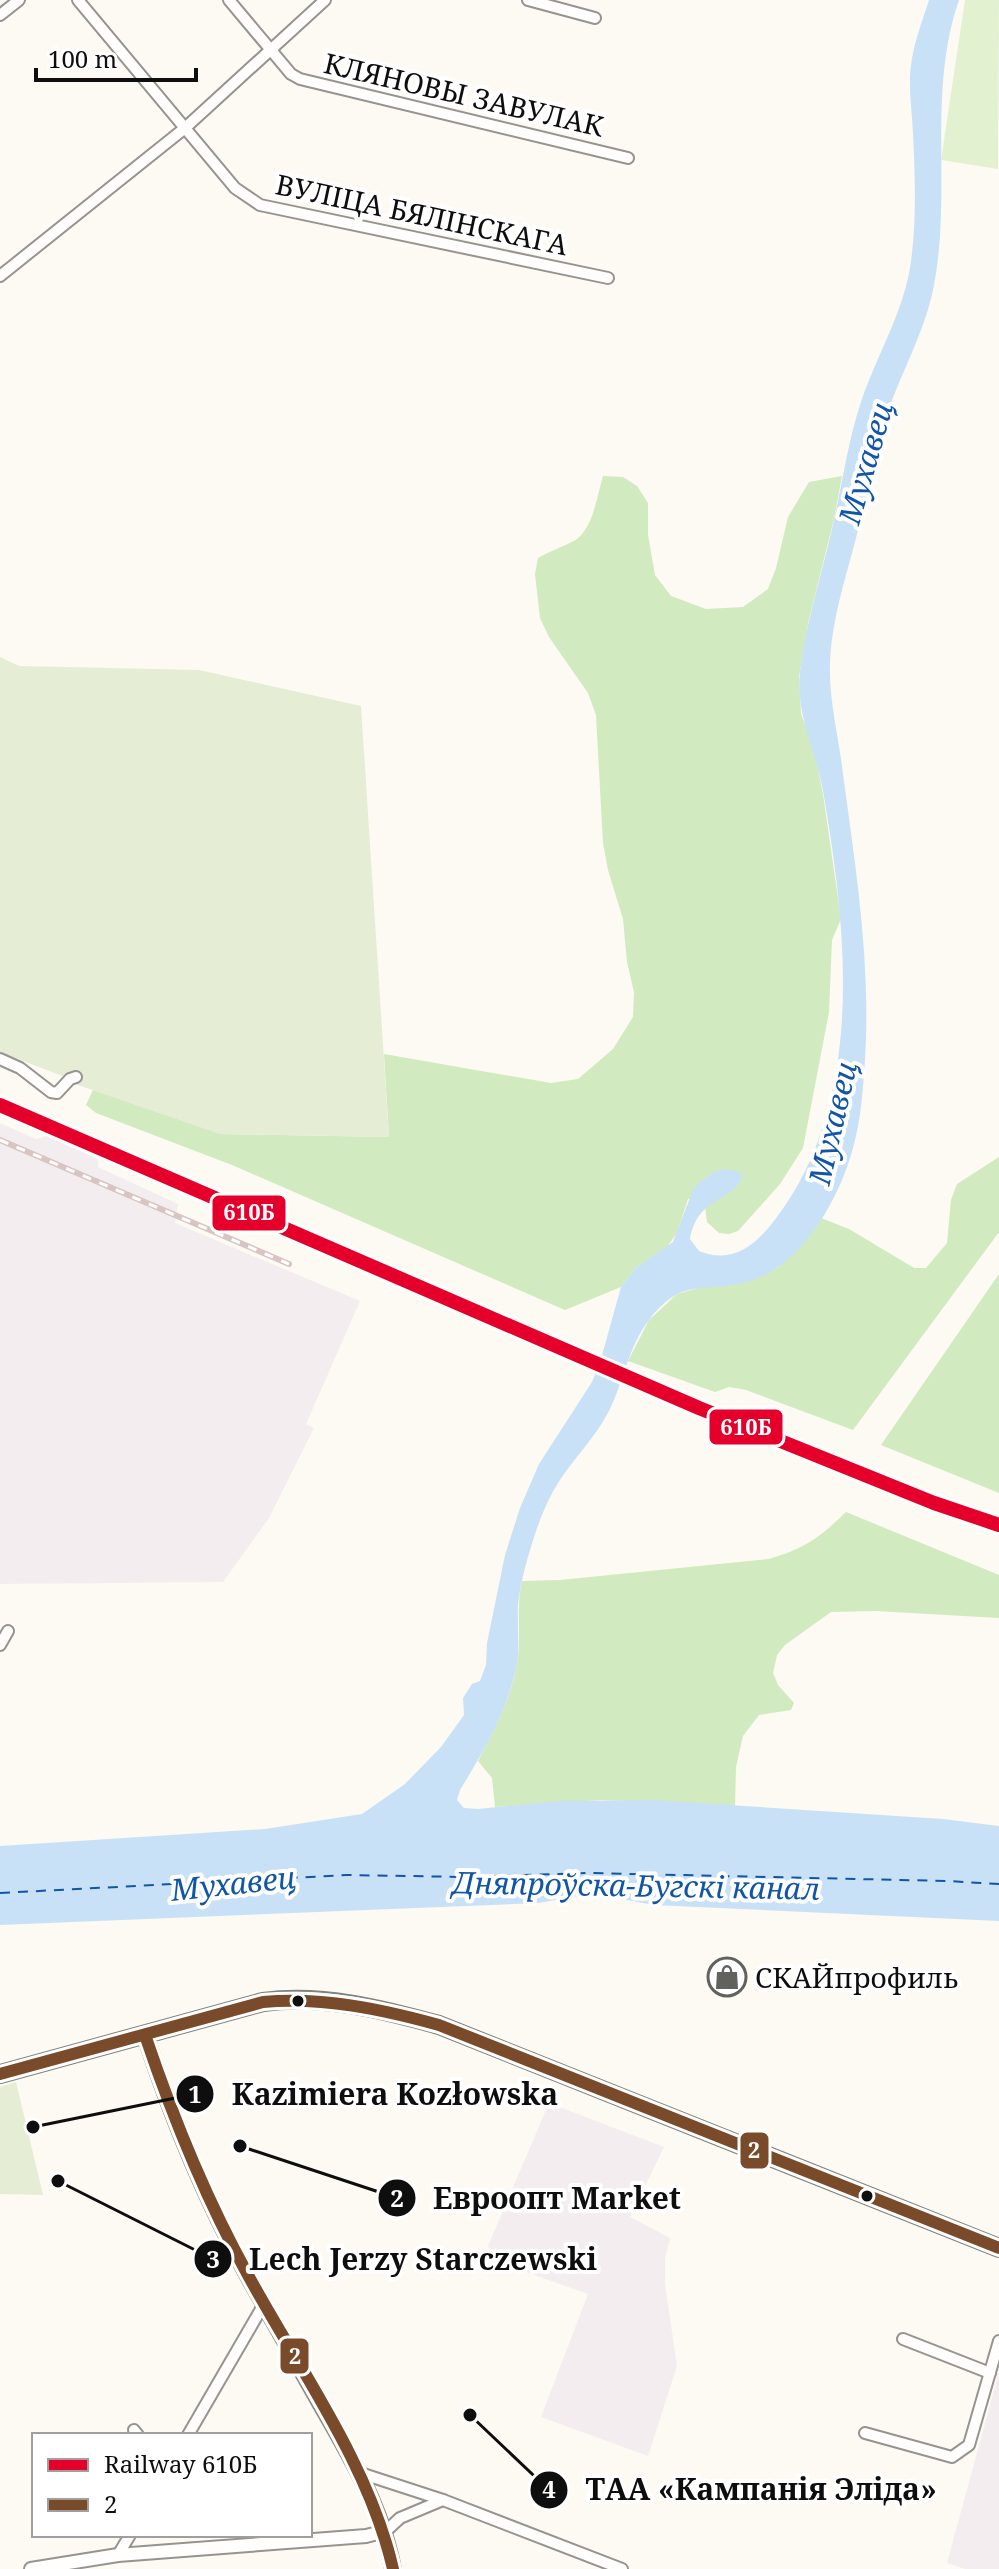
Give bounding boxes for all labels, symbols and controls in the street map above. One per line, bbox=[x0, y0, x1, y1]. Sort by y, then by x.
scale bar bbox=[36, 32, 196, 82]
text: 100 m bbox=[48, 42, 117, 75]
street label: КЛЯНОВЫ ЗАВУЛАК bbox=[320, 43, 608, 145]
street label: ВУЛІЦА БЯЛІНСКАГА bbox=[272, 164, 572, 264]
water label: Мухавец bbox=[828, 397, 902, 530]
water label: Мухавец bbox=[798, 1057, 866, 1189]
line badge: 610Б bbox=[211, 1194, 287, 1232]
text: 610Б bbox=[223, 1196, 275, 1226]
line badge: 610Б bbox=[708, 1408, 784, 1446]
text: 610Б bbox=[720, 1411, 772, 1441]
water label: Мухавец bbox=[168, 1856, 297, 1910]
water label: Дняпроўска-Бугскі канал bbox=[449, 1861, 820, 1909]
shop icon: СКАЙпрофиль bbox=[706, 1956, 748, 1998]
place label: СКАЙпрофиль bbox=[755, 1958, 958, 1996]
unlabelled marker bbox=[290, 1993, 306, 2009]
callout: Kazimiera Kozłowska bbox=[175, 2067, 574, 2121]
text: Kazimiera Kozłowska bbox=[232, 2073, 558, 2114]
text: 1 bbox=[188, 2077, 202, 2110]
line badge: 2 bbox=[739, 2131, 770, 2170]
text: 2 bbox=[748, 2134, 760, 2164]
callout: Евроопт Market bbox=[377, 2171, 697, 2225]
text: Евроопт Market bbox=[433, 2177, 681, 2218]
text: 2 bbox=[390, 2181, 404, 2214]
unlabelled marker bbox=[859, 2188, 875, 2204]
callout: Lech Jerzy Starczewski bbox=[193, 2232, 613, 2286]
text: Lech Jerzy Starczewski bbox=[249, 2238, 597, 2279]
text: 3 bbox=[206, 2242, 220, 2275]
line badge: 2 bbox=[279, 2337, 310, 2375]
text: 2 bbox=[289, 2340, 301, 2370]
legend bbox=[32, 2433, 312, 2537]
text: Railway 610Б bbox=[104, 2447, 257, 2480]
callout: ТАА «Кампанія Эліда» bbox=[529, 2463, 953, 2517]
text: ТАА «Кампанія Эліда» bbox=[585, 2468, 937, 2509]
text: 4 bbox=[542, 2472, 556, 2505]
text: 2 bbox=[104, 2487, 117, 2520]

